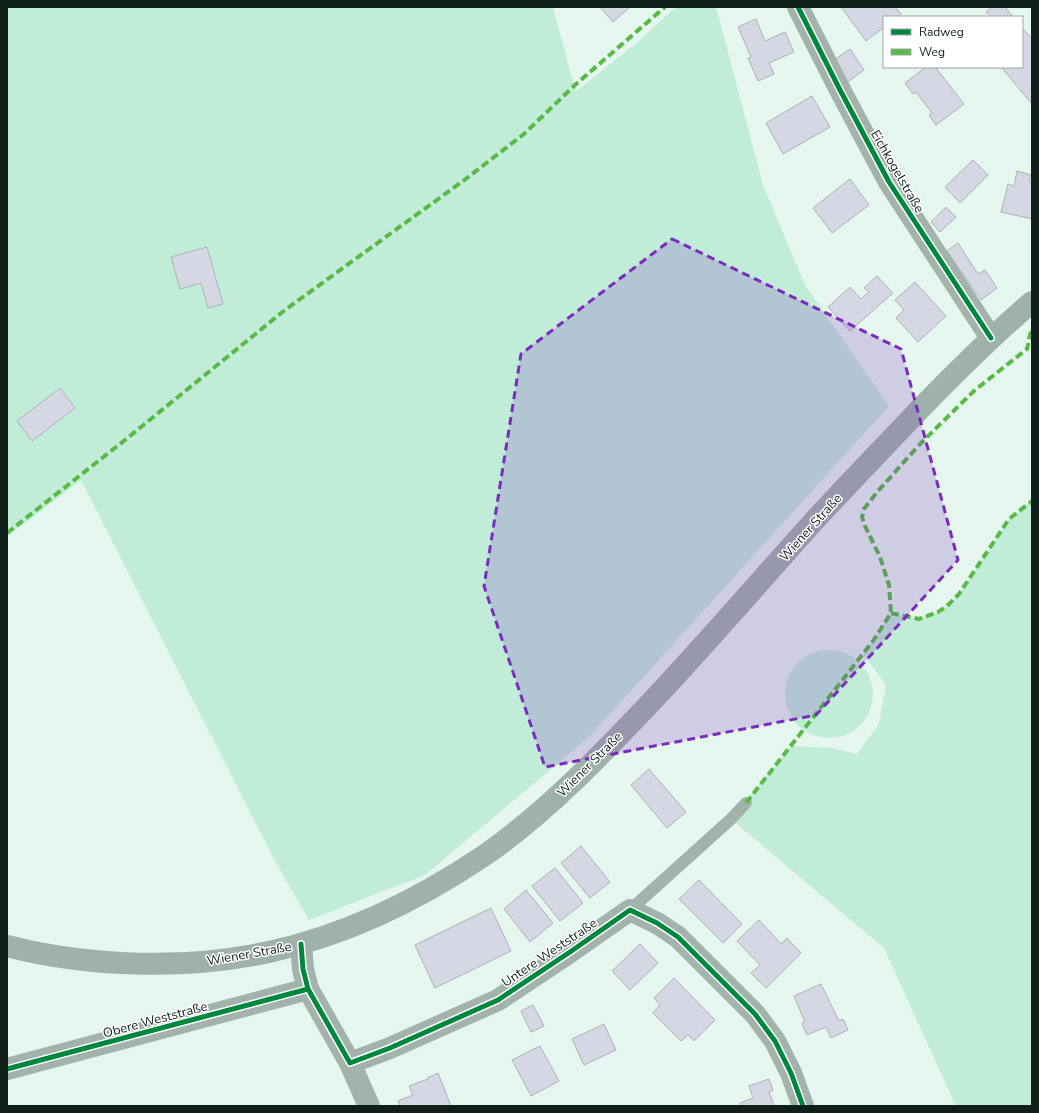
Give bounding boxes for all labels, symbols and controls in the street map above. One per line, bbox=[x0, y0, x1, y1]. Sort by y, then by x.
legend bbox=[883, 16, 1023, 68]
text: Radweg bbox=[919, 24, 964, 40]
text: Weg bbox=[919, 44, 945, 60]
street label: Eichkogelstraße bbox=[866, 127, 928, 216]
street label: Wiener Straße bbox=[775, 490, 846, 565]
street label: Wiener Straße bbox=[553, 728, 626, 801]
street label: Untere Weststraße bbox=[498, 914, 601, 991]
street label: Wiener Straße bbox=[206, 938, 293, 970]
street label: Obere Weststraße bbox=[101, 997, 210, 1043]

